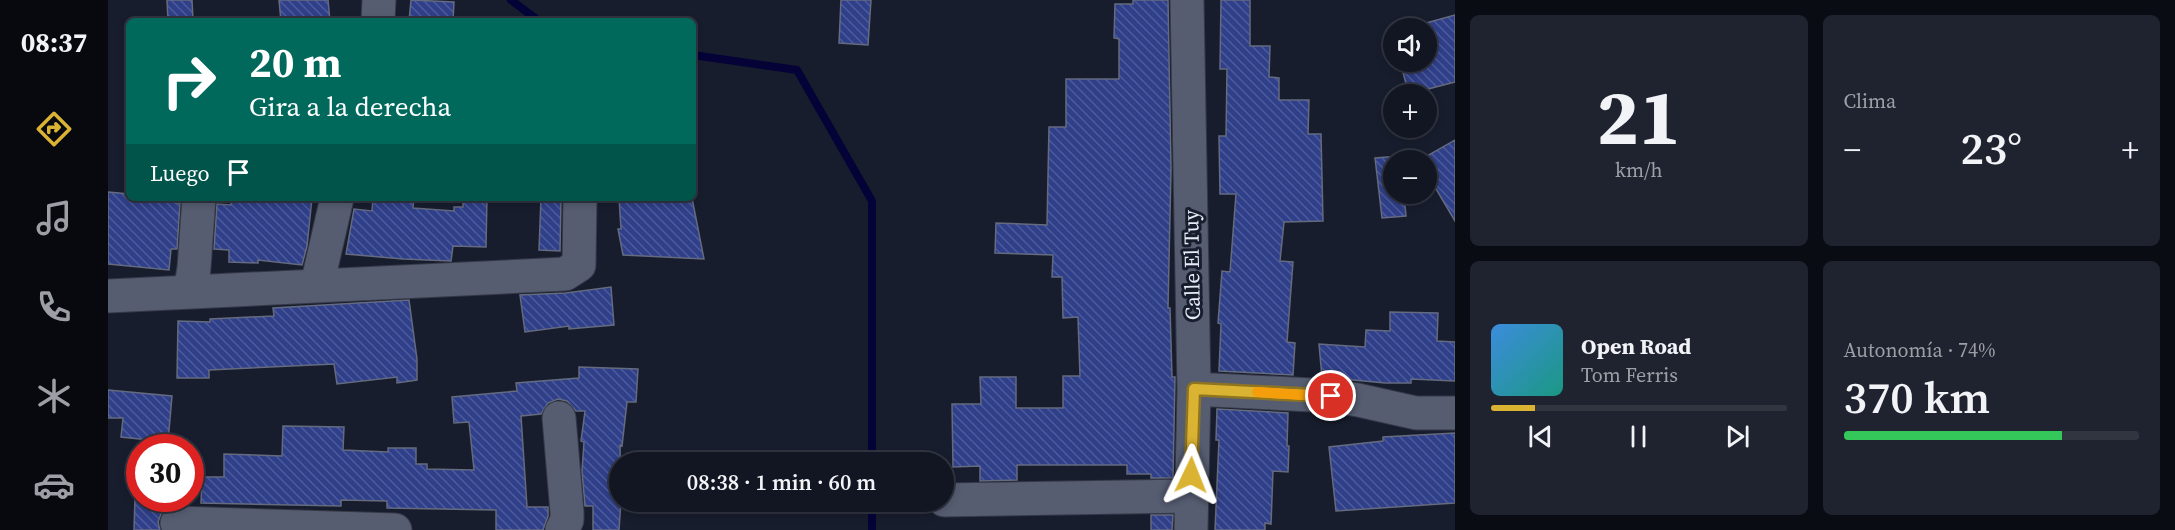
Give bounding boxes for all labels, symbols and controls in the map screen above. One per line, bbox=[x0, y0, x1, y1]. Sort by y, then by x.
map controls bbox=[1383, 18, 1437, 204]
button: sound bbox=[1383, 18, 1437, 72]
text: 08:37 bbox=[21, 24, 87, 61]
text: 20 m bbox=[249, 33, 342, 91]
icon: right bbox=[150, 42, 228, 120]
text: 21 bbox=[1596, 63, 1681, 170]
button: + bbox=[1383, 84, 1437, 138]
text: Clima bbox=[1844, 87, 1896, 115]
text: Gira a la derecha bbox=[249, 88, 451, 125]
icon: directions bbox=[33, 108, 75, 150]
text: 23° bbox=[1960, 117, 2022, 179]
text: − bbox=[1844, 127, 1861, 172]
text: + bbox=[2122, 127, 2139, 172]
button: − bbox=[1383, 150, 1437, 204]
icon: arrive bbox=[222, 156, 255, 189]
text: km/h bbox=[1615, 156, 1663, 184]
text: Luego bbox=[150, 158, 210, 188]
icon: music bbox=[33, 197, 75, 239]
street label: Calle El Tuy bbox=[1176, 209, 1207, 320]
icon: phone bbox=[33, 286, 75, 328]
text: Open Road bbox=[1581, 331, 1691, 361]
text: Autonomía · 74% bbox=[1844, 336, 1996, 364]
text: Tom Ferris bbox=[1581, 361, 1678, 389]
text: 370 km bbox=[1844, 366, 1990, 428]
pin bbox=[1305, 370, 1356, 421]
icon: climate bbox=[33, 375, 75, 417]
icon: arrive bbox=[1314, 379, 1347, 412]
icon: previous bbox=[1524, 420, 1557, 453]
icon: pause bbox=[1622, 420, 1655, 453]
icon: next bbox=[1721, 420, 1754, 453]
speed limit sign: 30 bbox=[126, 434, 204, 512]
position arrow bbox=[1159, 443, 1223, 507]
icon: car bbox=[33, 464, 75, 506]
text: 08:38 · 1 min · 60 m bbox=[687, 467, 876, 497]

